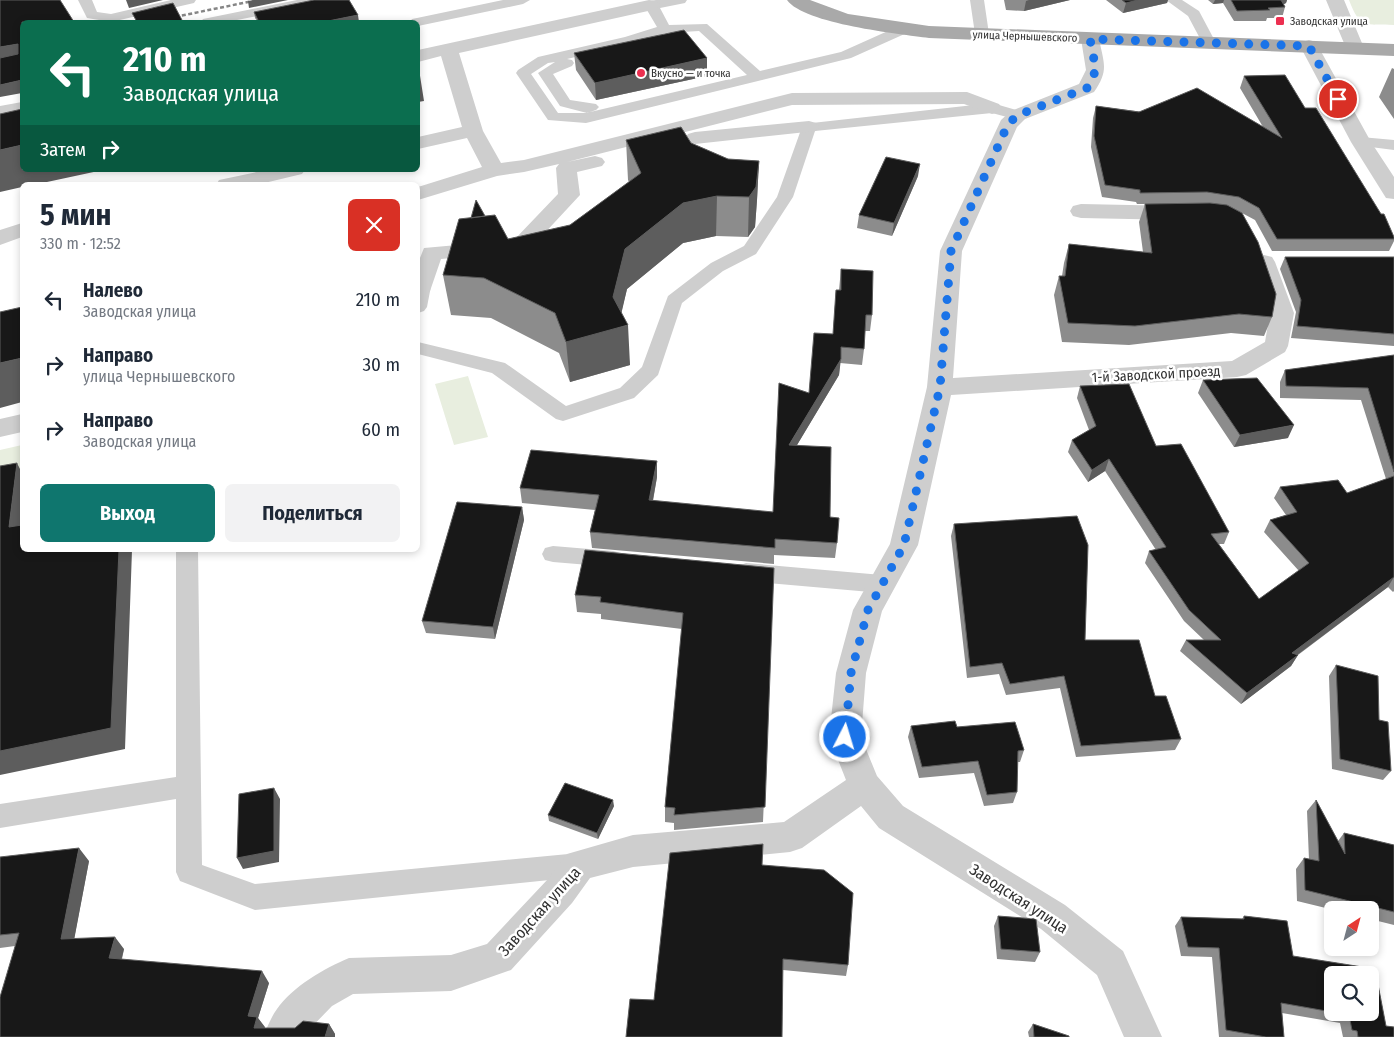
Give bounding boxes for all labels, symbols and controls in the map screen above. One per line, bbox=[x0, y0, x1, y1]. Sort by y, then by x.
marker: Заводская улица bbox=[1274, 15, 1286, 27]
place label: Заводская улица bbox=[1290, 15, 1368, 28]
street label: улица Чернышевского bbox=[972, 28, 1078, 45]
text: 210 m bbox=[123, 38, 207, 80]
icon: left bbox=[40, 40, 105, 105]
marker: Вкусно — и точка bbox=[635, 67, 647, 79]
place label: Вкусно — и точка bbox=[651, 67, 731, 80]
pin bbox=[1317, 78, 1359, 120]
text: Заводская улица bbox=[123, 80, 279, 107]
icon: arrive bbox=[1324, 85, 1352, 113]
icon: right bbox=[96, 135, 124, 163]
text: Затем bbox=[40, 138, 86, 161]
text: 5 мин bbox=[40, 197, 111, 233]
button: close bbox=[348, 199, 400, 251]
text: 330 m · 12:52 bbox=[40, 234, 121, 253]
text: Налево bbox=[83, 279, 143, 302]
icon: left bbox=[40, 286, 68, 314]
text: 210 m bbox=[356, 288, 400, 311]
text: Заводская улица bbox=[83, 302, 196, 321]
text: Направо bbox=[83, 344, 153, 367]
icon: right bbox=[40, 351, 68, 379]
text: 30 m bbox=[362, 353, 400, 376]
street label: 1-й Заводской проезд bbox=[1091, 363, 1221, 386]
text: улица Чернышевского bbox=[83, 367, 235, 386]
text: Направо bbox=[83, 409, 153, 432]
icon: right bbox=[40, 416, 68, 444]
text: 60 m bbox=[362, 418, 400, 441]
text: Заводская улица bbox=[83, 432, 196, 451]
button: Выход bbox=[40, 484, 215, 542]
button: Поделиться bbox=[225, 484, 400, 542]
position arrow bbox=[818, 710, 870, 762]
street label: Заводская улица bbox=[966, 860, 1072, 937]
street label: Заводская улица bbox=[494, 863, 584, 960]
north arrow bbox=[1324, 901, 1379, 956]
map controls bbox=[1324, 901, 1379, 1021]
button: search bbox=[1324, 966, 1379, 1021]

